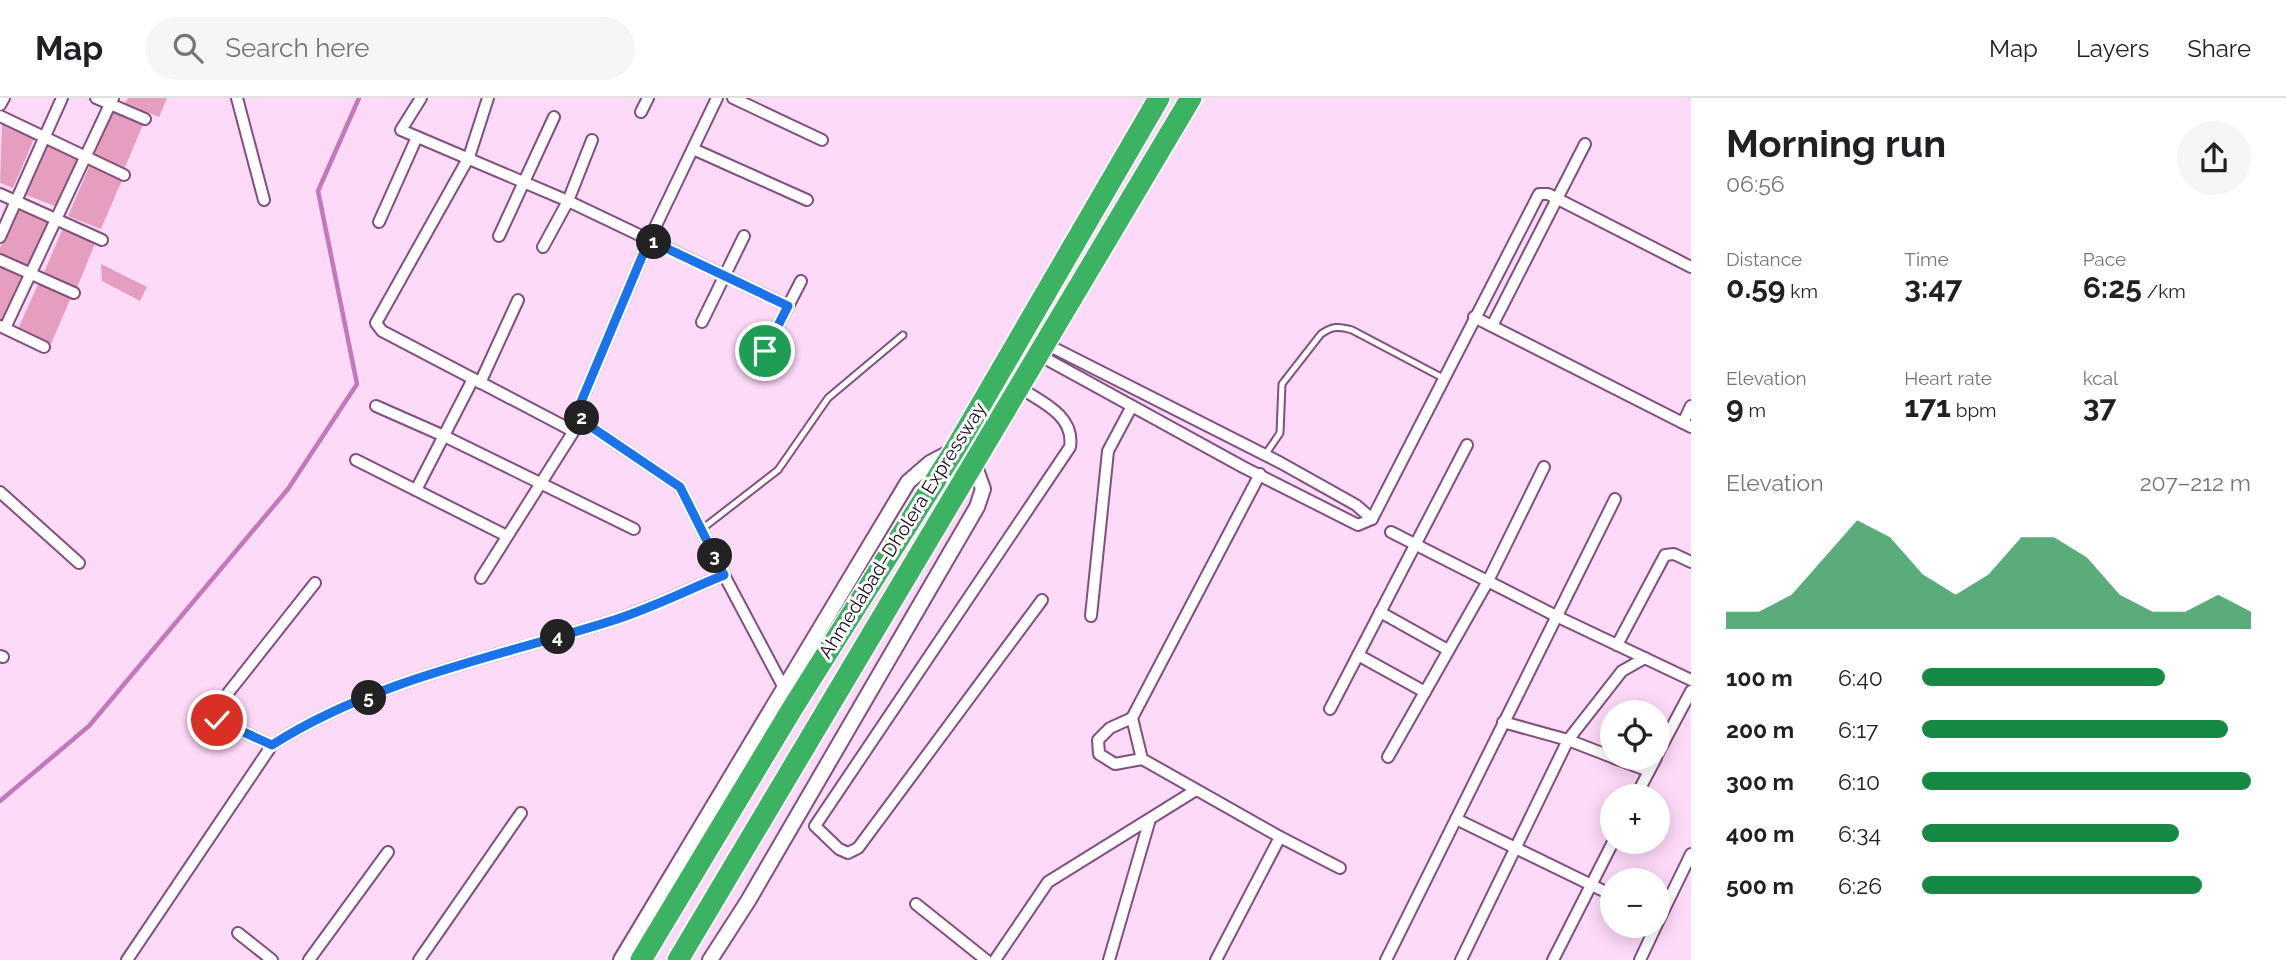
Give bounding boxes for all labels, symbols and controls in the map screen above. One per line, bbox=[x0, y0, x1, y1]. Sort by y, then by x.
search box bbox=[145, 17, 635, 80]
text: Map bbox=[35, 29, 103, 68]
icon: search bbox=[169, 29, 207, 67]
text: Search here bbox=[225, 33, 370, 63]
text: Map bbox=[1989, 34, 2038, 63]
text: Layers bbox=[2076, 34, 2149, 63]
text: Share bbox=[2187, 34, 2251, 63]
text: Morning run bbox=[1726, 121, 1946, 166]
button: share bbox=[2177, 121, 2251, 195]
text: 06:56 bbox=[1726, 170, 1785, 197]
pin: 1 bbox=[636, 225, 672, 260]
text: 1 bbox=[649, 230, 658, 252]
text: Distance bbox=[1726, 248, 1802, 270]
text: Time bbox=[1904, 248, 1949, 270]
text: Pace bbox=[2083, 248, 2126, 270]
text: 0.59 bbox=[1726, 270, 1785, 305]
text: 3:47 bbox=[1904, 270, 1962, 305]
text: 6:25 bbox=[2083, 270, 2142, 305]
text: km bbox=[1785, 280, 1818, 302]
text: /km bbox=[2142, 280, 2186, 302]
pin bbox=[735, 321, 795, 381]
icon: arrive bbox=[746, 332, 784, 370]
text: Elevation bbox=[1726, 367, 1807, 389]
text: Heart rate bbox=[1904, 367, 1992, 389]
text: kcal bbox=[2083, 367, 2118, 389]
text: 9 bbox=[1726, 389, 1744, 424]
text: 171 bbox=[1904, 389, 1951, 424]
text: 37 bbox=[2083, 389, 2116, 424]
street label: Ahmedabad–Dholera Expressway bbox=[814, 398, 990, 662]
text: m bbox=[1744, 399, 1766, 421]
text: bpm bbox=[1951, 399, 1997, 421]
pin: 2 bbox=[564, 400, 600, 436]
text: 2 bbox=[576, 406, 587, 428]
text: Elevation bbox=[1726, 469, 1824, 496]
text: 207–212 m bbox=[2140, 469, 2251, 496]
pin: 3 bbox=[698, 538, 732, 574]
text: 3 bbox=[709, 544, 720, 566]
pin: 4 bbox=[540, 620, 576, 654]
text: 4 bbox=[552, 625, 563, 647]
text: 100 m bbox=[1726, 664, 1793, 691]
text: 6:40 bbox=[1838, 664, 1883, 691]
pin: 5 bbox=[352, 680, 386, 716]
text: 5 bbox=[363, 686, 374, 708]
pin bbox=[187, 690, 247, 750]
map controls bbox=[1600, 700, 1670, 938]
button: locate bbox=[1600, 700, 1670, 770]
icon: check bbox=[198, 701, 236, 739]
text: 200 m bbox=[1726, 716, 1794, 743]
text: 6:17 bbox=[1838, 716, 1878, 743]
text: 300 m bbox=[1726, 768, 1794, 795]
text: 6:10 bbox=[1838, 768, 1880, 795]
button: + bbox=[1600, 784, 1670, 854]
text: 400 m bbox=[1726, 820, 1794, 847]
text: 6:34 bbox=[1838, 820, 1881, 847]
button: − bbox=[1600, 868, 1670, 938]
text: 500 m bbox=[1726, 872, 1794, 899]
text: 6:26 bbox=[1838, 872, 1882, 899]

